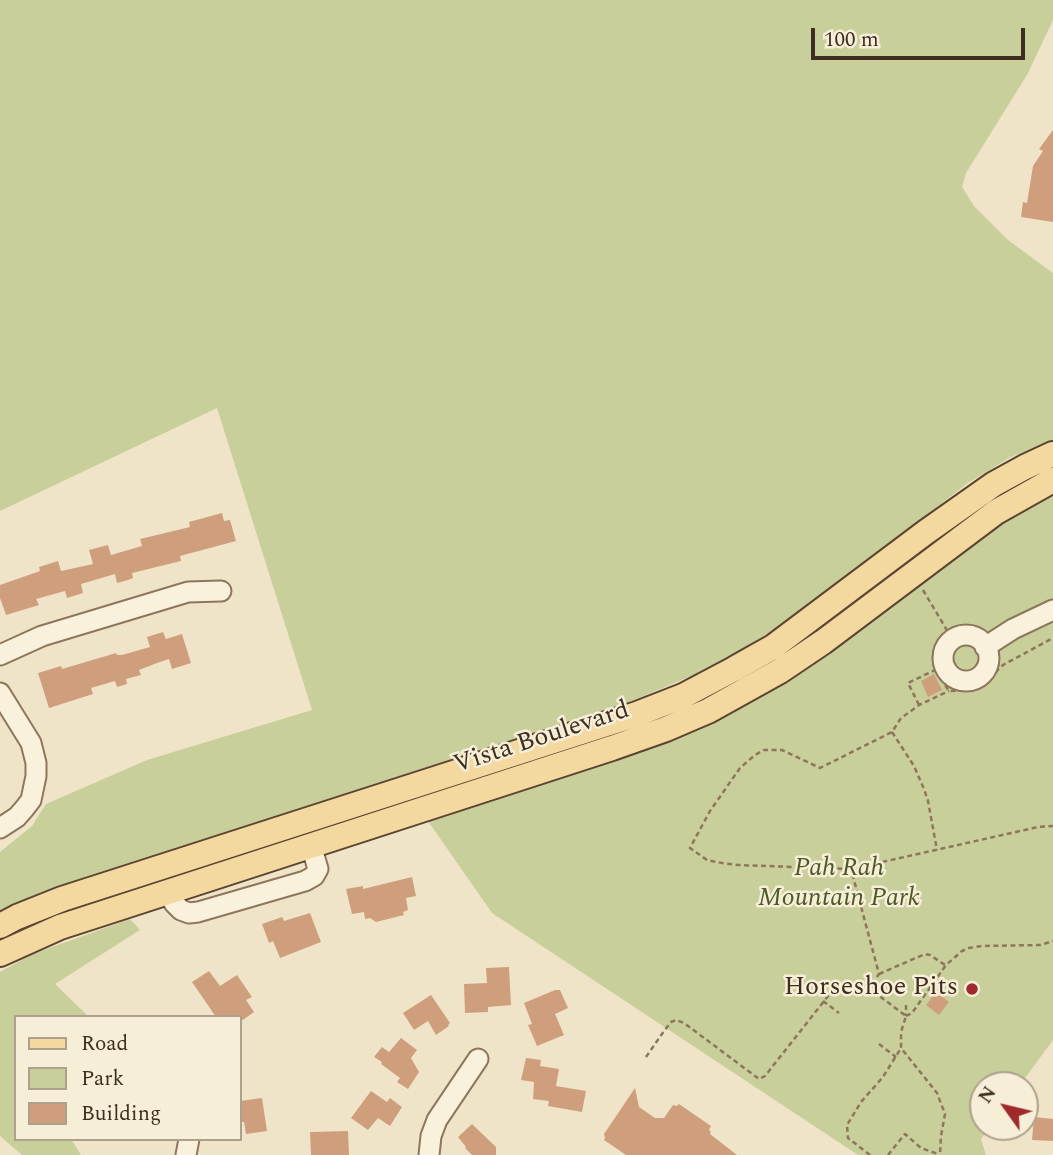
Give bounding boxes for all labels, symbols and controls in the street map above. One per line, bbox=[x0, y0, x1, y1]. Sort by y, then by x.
scale bar bbox=[815, 14, 1028, 58]
text: 100 m bbox=[824, 24, 879, 56]
street label: Vista Boulevard bbox=[450, 696, 634, 782]
park label: Pah Rah Mountain Park bbox=[758, 854, 920, 916]
place label: Horseshoe Pits bbox=[784, 973, 958, 1005]
marker: Horseshoe Pits bbox=[964, 981, 980, 997]
legend bbox=[14, 1015, 242, 1141]
text: Road bbox=[81, 1028, 128, 1060]
text: Park bbox=[81, 1063, 124, 1095]
north arrow bbox=[969, 1071, 1039, 1141]
text: N bbox=[971, 1081, 1004, 1110]
text: Building bbox=[81, 1098, 161, 1130]

